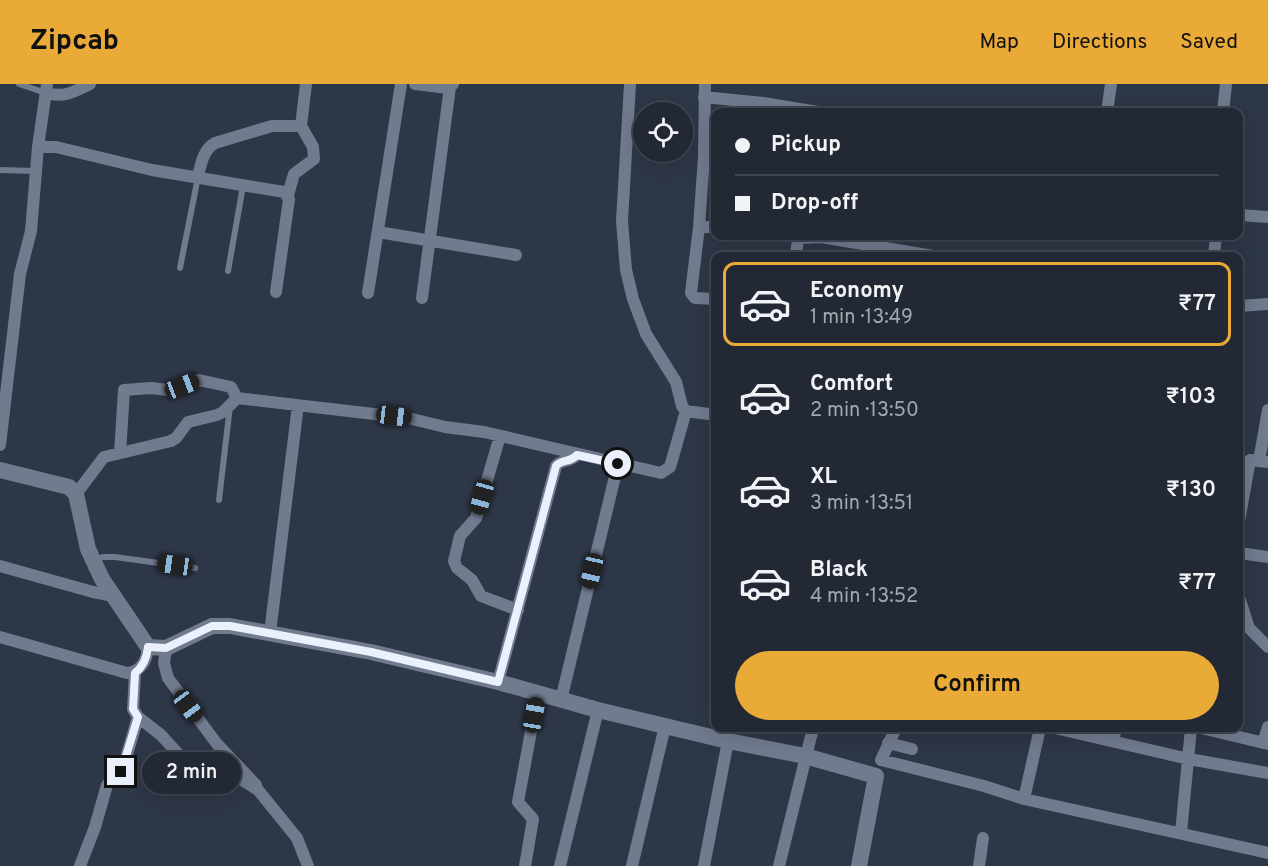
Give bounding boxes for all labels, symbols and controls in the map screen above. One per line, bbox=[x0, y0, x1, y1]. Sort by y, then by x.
text: Zipcab bbox=[30, 24, 119, 60]
text: Map bbox=[979, 29, 1019, 56]
text: Directions bbox=[1052, 29, 1147, 56]
text: Saved bbox=[1180, 29, 1238, 56]
map controls bbox=[633, 102, 693, 162]
button: locate bbox=[633, 102, 693, 162]
text: Pickup bbox=[771, 132, 841, 159]
text: Drop-off bbox=[771, 190, 858, 217]
icon: car bbox=[738, 277, 792, 331]
text: Economy bbox=[810, 278, 904, 305]
text: ₹77 bbox=[1178, 291, 1216, 318]
text: 1 min · 13:49 bbox=[810, 305, 913, 331]
icon: car bbox=[738, 370, 792, 424]
car bbox=[162, 371, 202, 401]
text: Comfort bbox=[810, 371, 893, 398]
text: ₹103 bbox=[1166, 384, 1216, 411]
text: 2 min · 13:50 bbox=[810, 398, 919, 424]
car bbox=[375, 405, 413, 427]
route start bbox=[604, 450, 631, 477]
icon: car bbox=[738, 463, 792, 517]
text: XL bbox=[810, 464, 837, 491]
car bbox=[468, 477, 496, 517]
text: ₹130 bbox=[1166, 477, 1216, 504]
text: 3 min · 13:51 bbox=[810, 491, 913, 517]
car bbox=[579, 551, 605, 591]
car bbox=[156, 554, 194, 576]
icon: car bbox=[738, 556, 792, 610]
text: Black bbox=[810, 557, 868, 584]
text: ₹77 bbox=[1178, 570, 1216, 597]
text: 4 min · 13:52 bbox=[810, 584, 918, 610]
button: Confirm bbox=[735, 651, 1219, 720]
car bbox=[170, 686, 206, 726]
car bbox=[522, 696, 546, 734]
callout: 2 min bbox=[142, 751, 241, 793]
route end bbox=[107, 758, 134, 785]
text: 2 min bbox=[166, 760, 217, 786]

